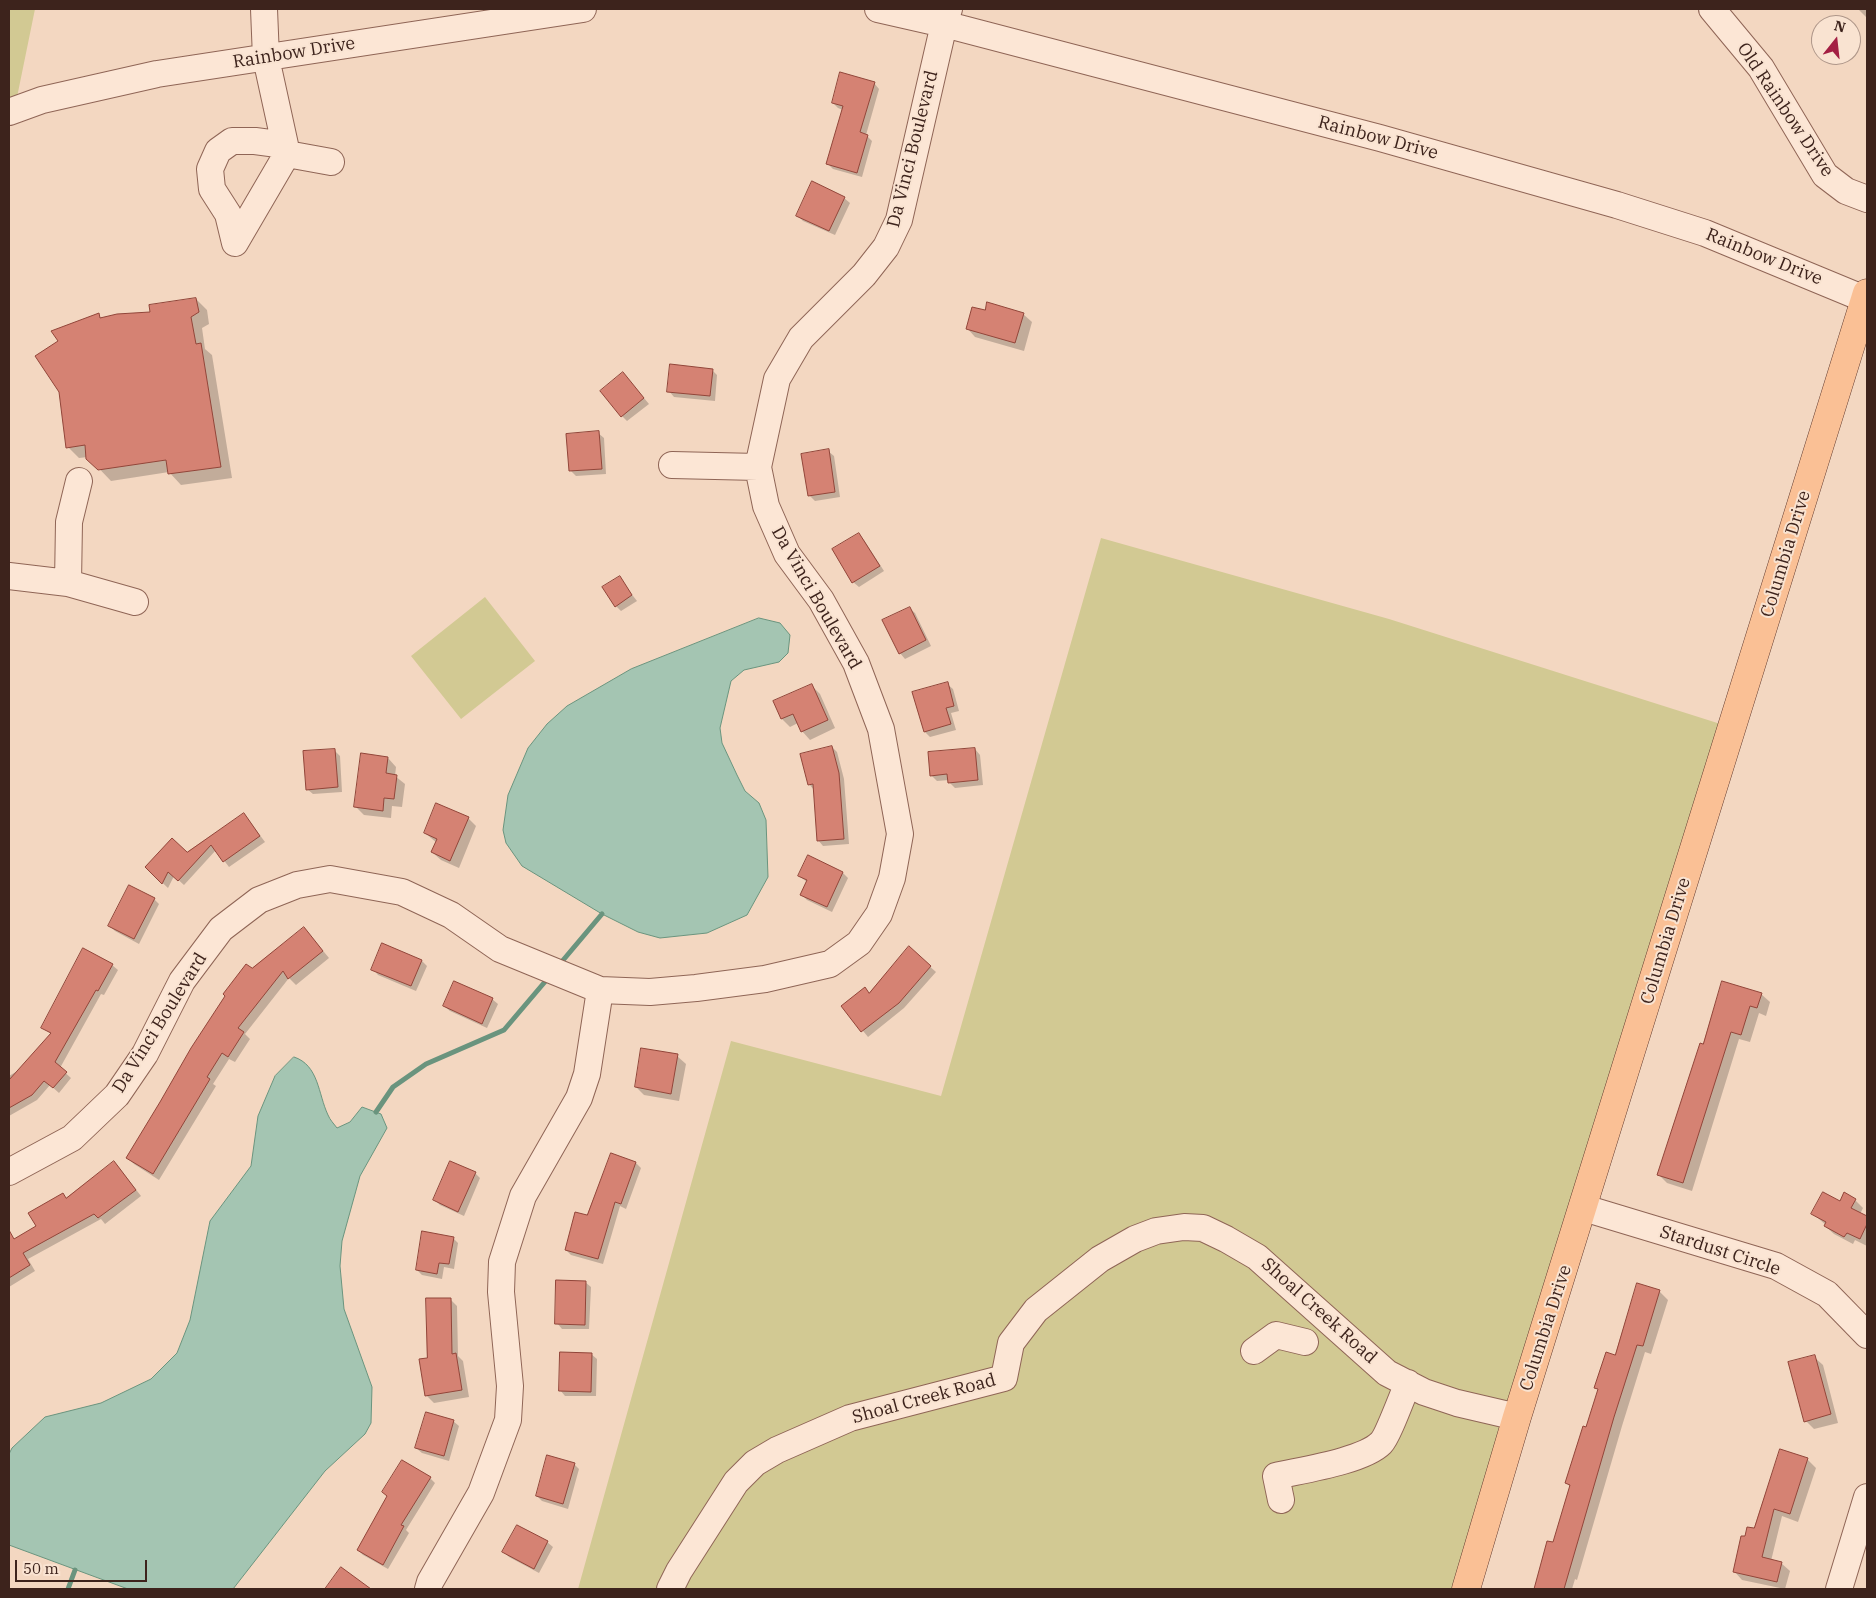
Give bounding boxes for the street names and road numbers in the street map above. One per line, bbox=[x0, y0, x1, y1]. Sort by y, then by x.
street label: Rainbow Drive bbox=[231, 33, 357, 73]
street label: Old Rainbow Drive bbox=[1732, 39, 1838, 181]
street label: Da Vinci Boulevard bbox=[883, 68, 943, 230]
street label: Rainbow Drive bbox=[1315, 112, 1441, 164]
street label: Rainbow Drive bbox=[1703, 224, 1825, 290]
street label: Columbia Drive bbox=[1756, 488, 1816, 620]
street label: Da Vinci Boulevard bbox=[766, 523, 866, 673]
street label: Columbia Drive bbox=[1636, 875, 1696, 1007]
street label: Da Vinci Boulevard bbox=[108, 949, 212, 1097]
street label: Stardust Circle bbox=[1657, 1221, 1783, 1281]
street label: Shoal Creek Road bbox=[1257, 1254, 1381, 1368]
street label: Columbia Drive bbox=[1515, 1262, 1577, 1394]
street label: Shoal Creek Road bbox=[850, 1369, 998, 1429]

